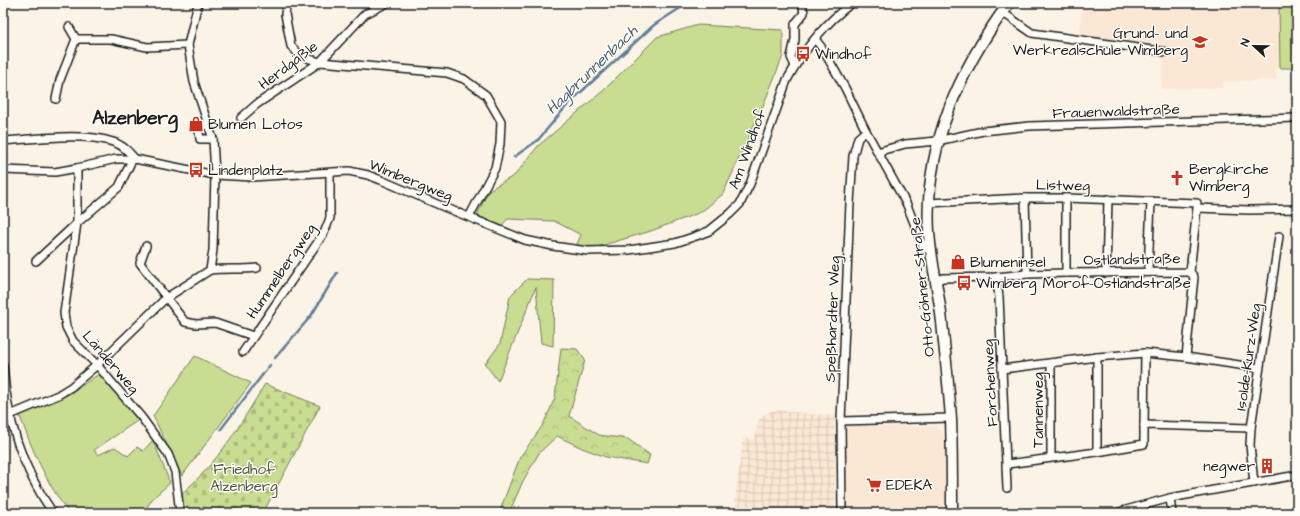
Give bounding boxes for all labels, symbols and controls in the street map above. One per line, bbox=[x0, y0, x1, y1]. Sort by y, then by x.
water label: Hagbrunnenbach bbox=[541, 19, 644, 120]
place label: Grund- und Werkrealschule Wimberg bbox=[1013, 23, 1188, 62]
north arrow bbox=[1234, 26, 1274, 66]
school or university icon: Grund- und Werkrealschule Wimberg bbox=[1191, 33, 1209, 51]
street label: Herdgäßle bbox=[254, 36, 323, 96]
text: N bbox=[1237, 36, 1253, 48]
place label: Windhof bbox=[815, 44, 871, 65]
bus stop icon: Windhof bbox=[794, 45, 812, 63]
street label: Frauenwaldstraße bbox=[1052, 99, 1180, 124]
district label: Alzenberg bbox=[92, 105, 178, 133]
street label: Am Windhof bbox=[723, 106, 772, 192]
place label: Blumen Lotos bbox=[208, 114, 303, 135]
shop icon: Blumen Lotos bbox=[187, 115, 205, 133]
street label: Wimbergweg bbox=[365, 154, 456, 208]
place label: Bergkirche Wimberg bbox=[1189, 159, 1269, 198]
place label: Lindenplatz bbox=[208, 160, 284, 181]
bus stop icon: Lindenplatz bbox=[187, 161, 205, 179]
church icon: Bergkirche Wimberg bbox=[1168, 169, 1186, 187]
street label: Listweg bbox=[1036, 175, 1091, 197]
street label: Otto-Göhner-Straße bbox=[905, 216, 940, 358]
street label: Hummelbergweg bbox=[242, 219, 322, 324]
street label: Ostlandstraße bbox=[1083, 248, 1181, 271]
place label: Blumeninsel bbox=[970, 252, 1046, 273]
shop icon: Blumeninsel bbox=[949, 253, 967, 271]
street label: Speßhardter Weg bbox=[820, 255, 846, 382]
place label: Wimberg Morof-Ostlandstraße bbox=[976, 273, 1191, 295]
bus stop icon: Wimberg Morof-Ostlandstraße bbox=[955, 274, 973, 292]
street label: Isolde-Kurz-Weg bbox=[1231, 302, 1267, 412]
street label: Länderweg bbox=[76, 326, 144, 399]
street label: Forchenweg bbox=[978, 338, 1004, 427]
street label: Tannenweg bbox=[1028, 372, 1050, 448]
place label: negwer bbox=[1203, 456, 1255, 478]
building icon: negwer bbox=[1258, 457, 1276, 475]
park label: Friedhof Alzenberg bbox=[210, 459, 278, 498]
place label: EDEKA bbox=[886, 475, 933, 496]
supermarket icon: EDEKA bbox=[865, 476, 883, 494]

